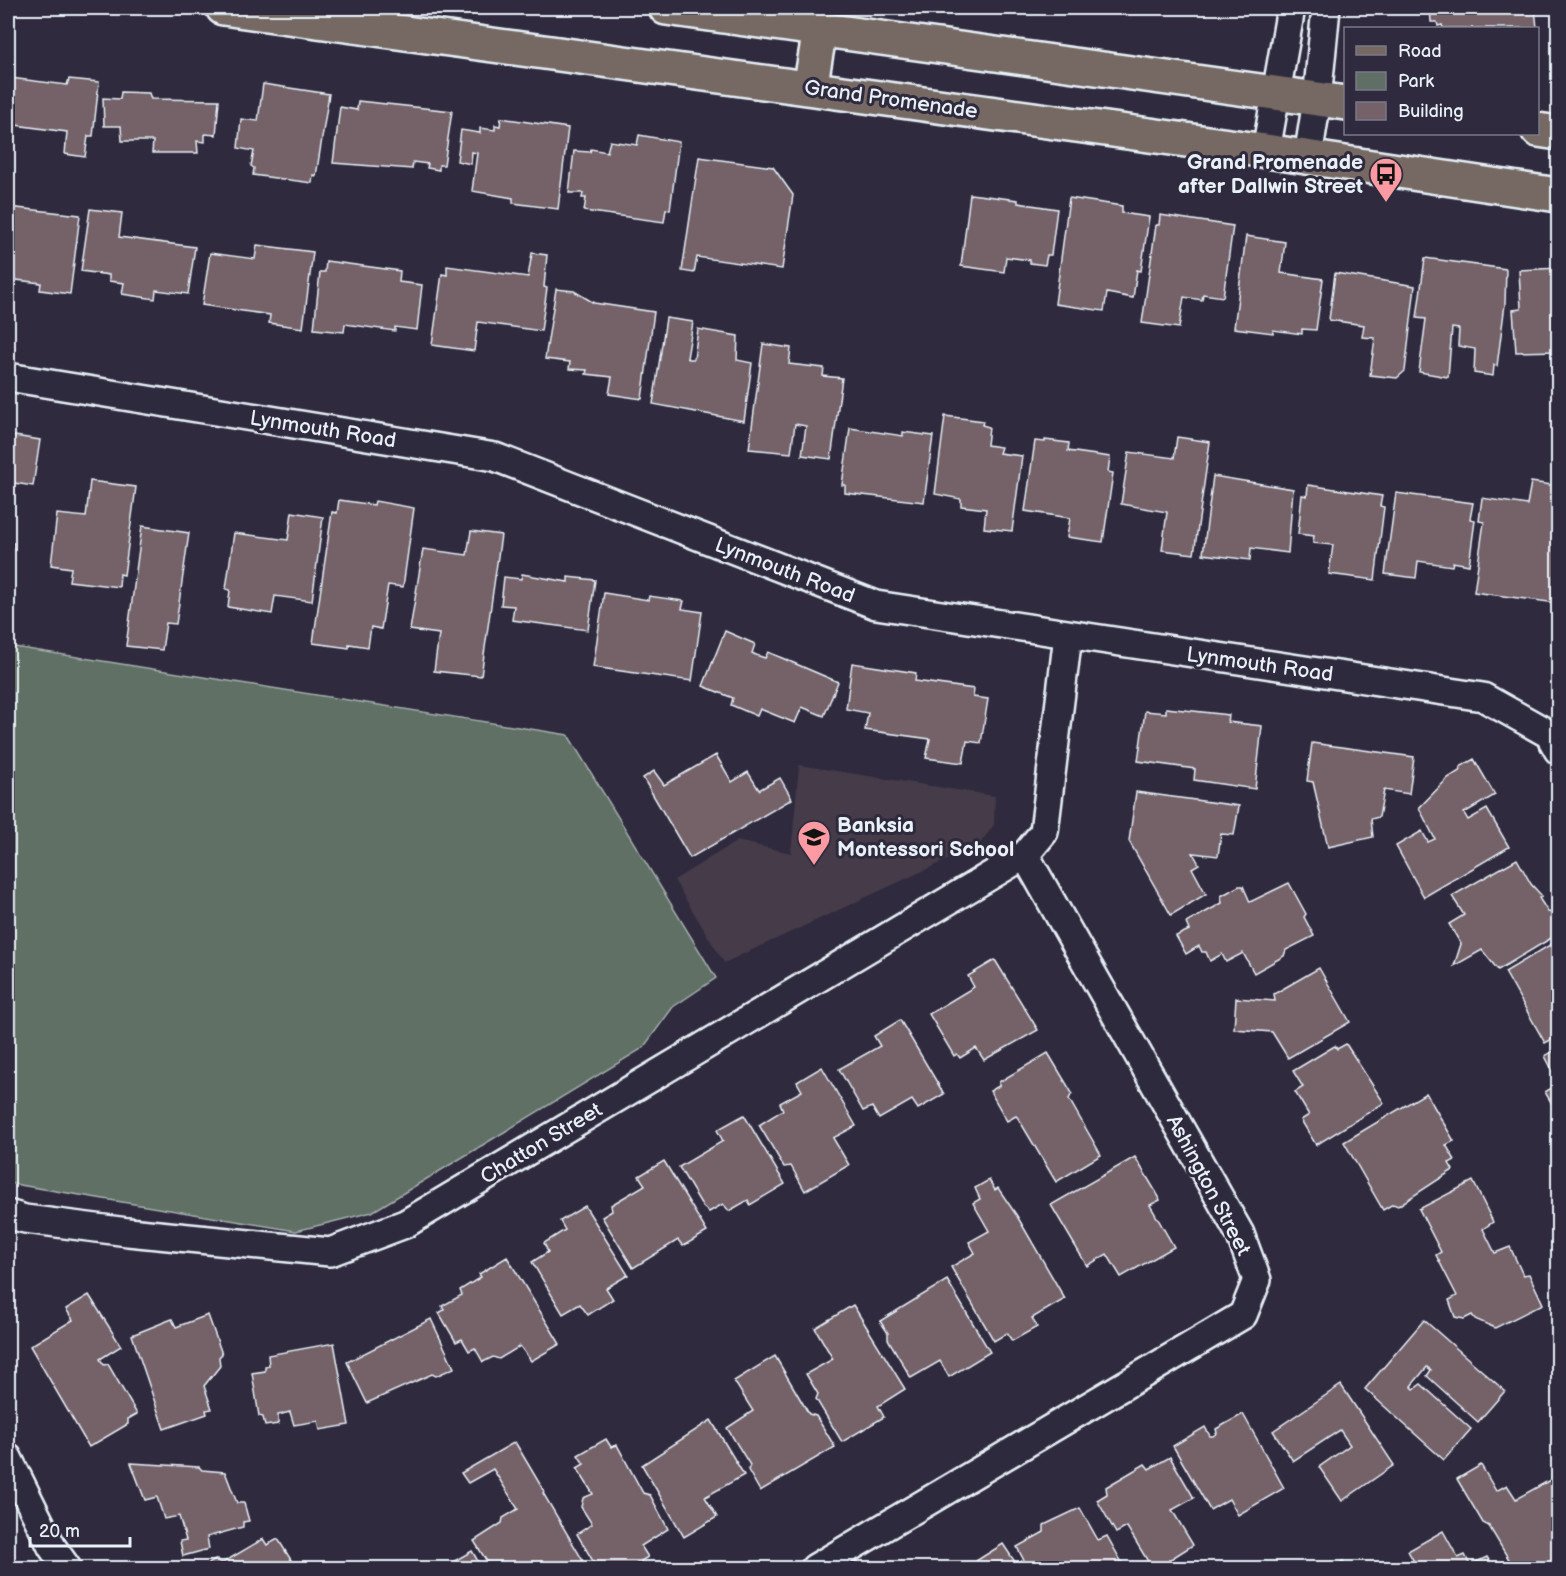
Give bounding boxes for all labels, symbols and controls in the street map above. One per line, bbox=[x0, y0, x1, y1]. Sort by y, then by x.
legend bbox=[1344, 27, 1539, 135]
text: Road bbox=[1398, 41, 1442, 62]
text: Park bbox=[1398, 71, 1434, 92]
street label: Grand Promenade bbox=[803, 75, 979, 124]
text: Building bbox=[1398, 101, 1464, 122]
place label: Grand Promenade after Dallwin Street bbox=[1178, 150, 1363, 199]
bus stop icon: Grand Promenade after Dallwin Street bbox=[1368, 156, 1404, 203]
street label: Lynmouth Road bbox=[248, 406, 398, 453]
street label: Lynmouth Road bbox=[711, 532, 858, 609]
street label: Lynmouth Road bbox=[1185, 642, 1335, 687]
place label: Banksia Montessori School bbox=[837, 813, 1014, 862]
school or university icon: Banksia Montessori School bbox=[796, 819, 832, 866]
street label: Chatton Street bbox=[476, 1097, 607, 1190]
street label: Ashington Street bbox=[1161, 1111, 1256, 1260]
scale bar bbox=[30, 1510, 130, 1548]
text: 20 m bbox=[39, 1521, 80, 1542]

